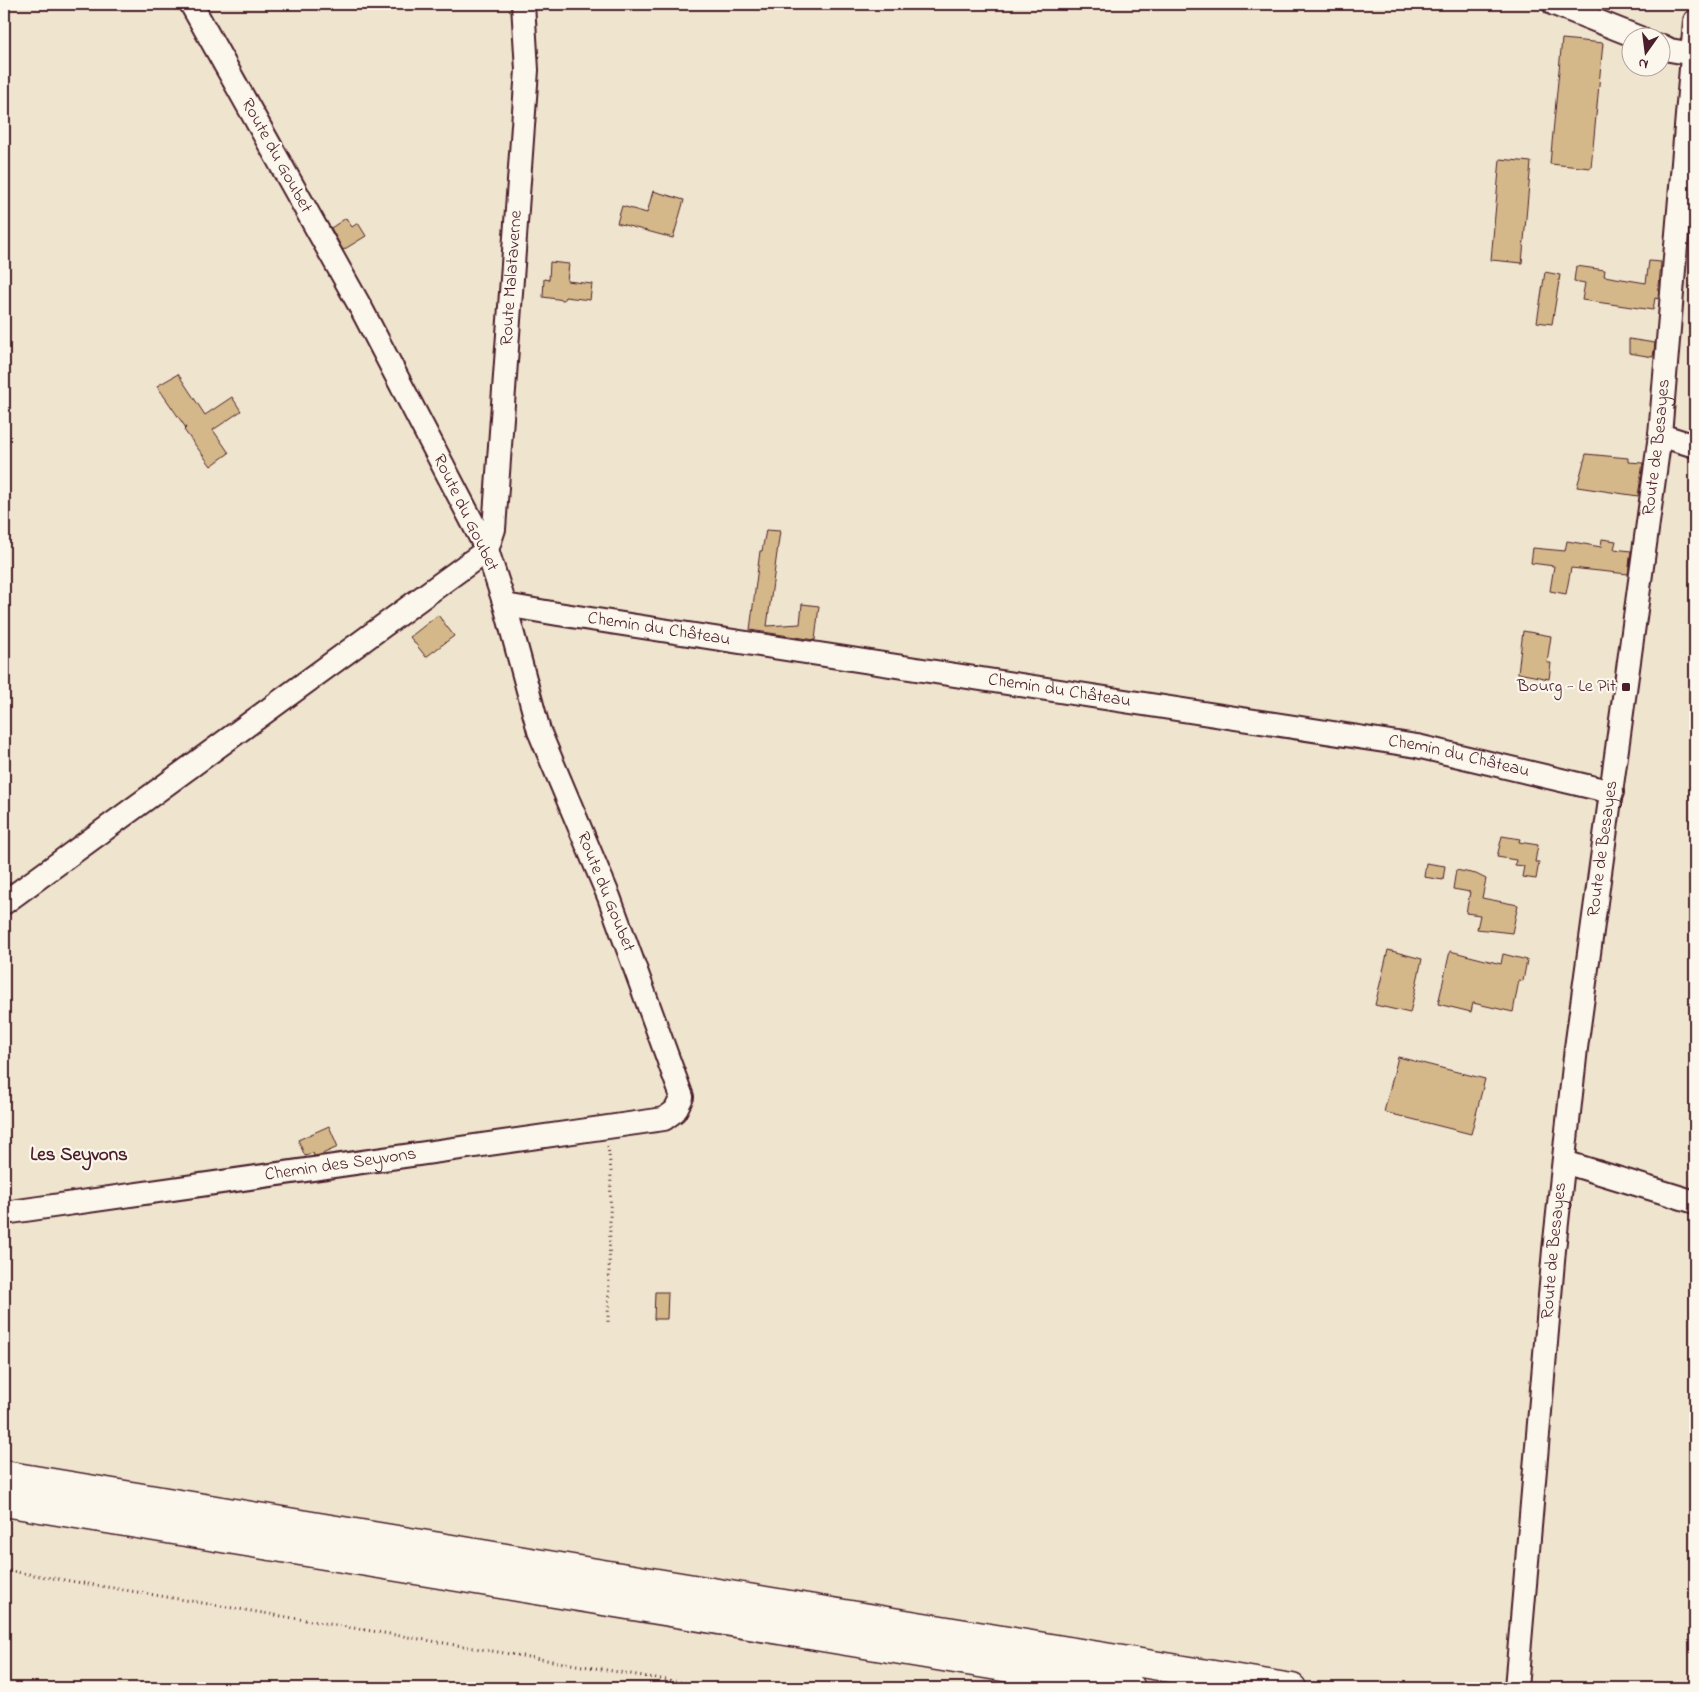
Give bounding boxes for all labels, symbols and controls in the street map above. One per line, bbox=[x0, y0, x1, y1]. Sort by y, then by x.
north arrow bbox=[1622, 28, 1672, 78]
text: N bbox=[1636, 52, 1650, 74]
street label: Route du Goubet bbox=[234, 94, 318, 218]
street label: Route Malataverne bbox=[494, 209, 530, 347]
street label: Route de Besayes bbox=[1636, 378, 1678, 517]
street label: Route du Goubet bbox=[425, 450, 505, 576]
street label: Chemin du Château bbox=[586, 606, 732, 653]
street label: Chemin du Château bbox=[986, 667, 1133, 715]
place label: Bourg - Le Pit bbox=[1516, 674, 1616, 701]
marker: Bourg - Le Pit bbox=[1620, 681, 1632, 693]
street label: Chemin du Château bbox=[1386, 729, 1532, 785]
street label: Route de Besayes bbox=[1581, 779, 1626, 918]
street label: Route du Goubet bbox=[569, 828, 641, 956]
street label: Chemin des Seyvons bbox=[263, 1141, 418, 1189]
district label: Les Seyvons bbox=[30, 1142, 128, 1171]
street label: Route de Besayes bbox=[1535, 1181, 1574, 1320]

